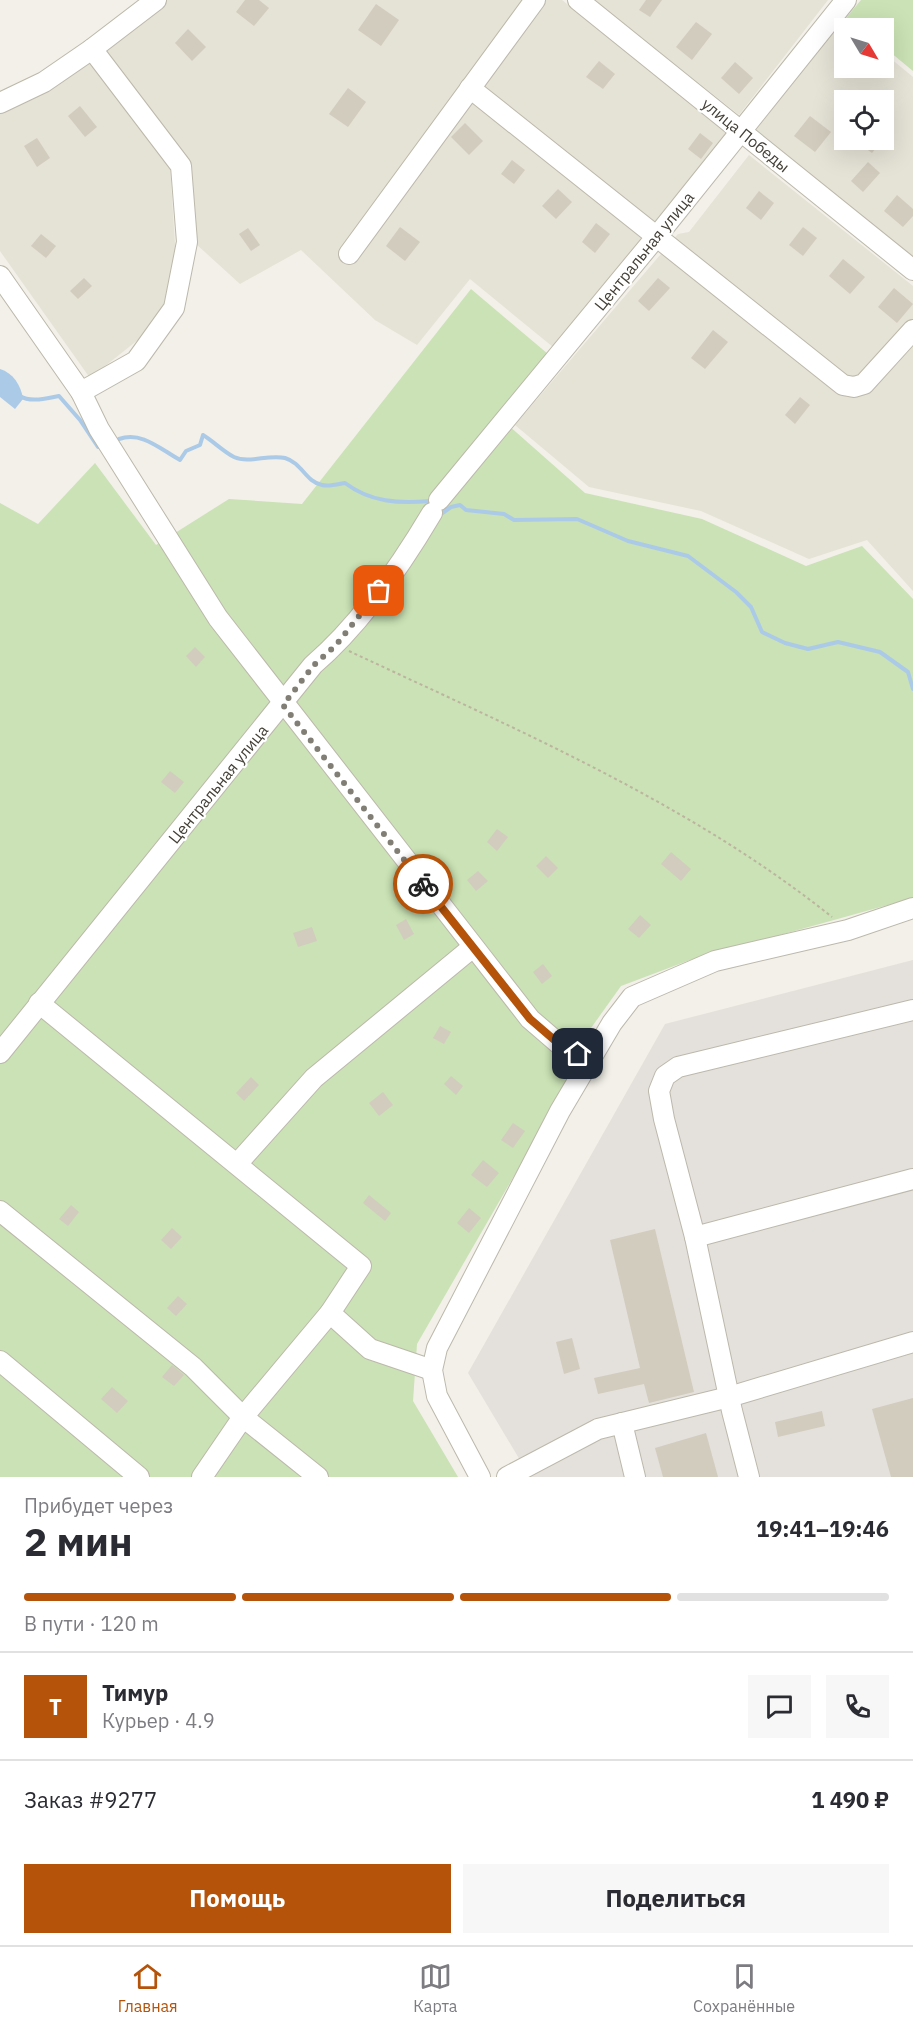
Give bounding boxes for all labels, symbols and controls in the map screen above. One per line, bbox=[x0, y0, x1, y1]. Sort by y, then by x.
north arrow bbox=[834, 18, 894, 78]
map controls bbox=[834, 18, 894, 150]
button: locate bbox=[834, 90, 894, 150]
street label: улица Победы bbox=[698, 94, 794, 176]
street label: Центральная улица bbox=[590, 187, 698, 315]
pin bbox=[353, 565, 404, 616]
icon: bag bbox=[362, 574, 395, 607]
street label: Центральная улица bbox=[164, 720, 272, 848]
courier bbox=[393, 854, 453, 914]
icon: bike bbox=[407, 868, 440, 901]
pin bbox=[552, 1028, 603, 1079]
icon: home bbox=[561, 1037, 594, 1070]
text: Прибудет через bbox=[24, 1492, 173, 1519]
text: 19:41–19:46 bbox=[756, 1514, 889, 1543]
text: 2 мин bbox=[24, 1516, 133, 1567]
text: В пути · 120 m bbox=[24, 1610, 159, 1637]
button: chat bbox=[748, 1675, 811, 1738]
button: phone bbox=[826, 1675, 889, 1738]
text: Тимур bbox=[102, 1678, 168, 1707]
text: Т bbox=[49, 1692, 62, 1721]
text: Курьер · 4.9 bbox=[102, 1707, 215, 1734]
text: Заказ #9277 bbox=[24, 1785, 157, 1814]
text: 1 490 ₽ bbox=[811, 1785, 889, 1814]
button: Помощь bbox=[24, 1864, 451, 1933]
button: Поделиться bbox=[463, 1864, 889, 1933]
tab: Главная bbox=[118, 1960, 178, 2016]
tab: Карта bbox=[413, 1960, 457, 2016]
tab: Сохранённые bbox=[693, 1960, 795, 2016]

